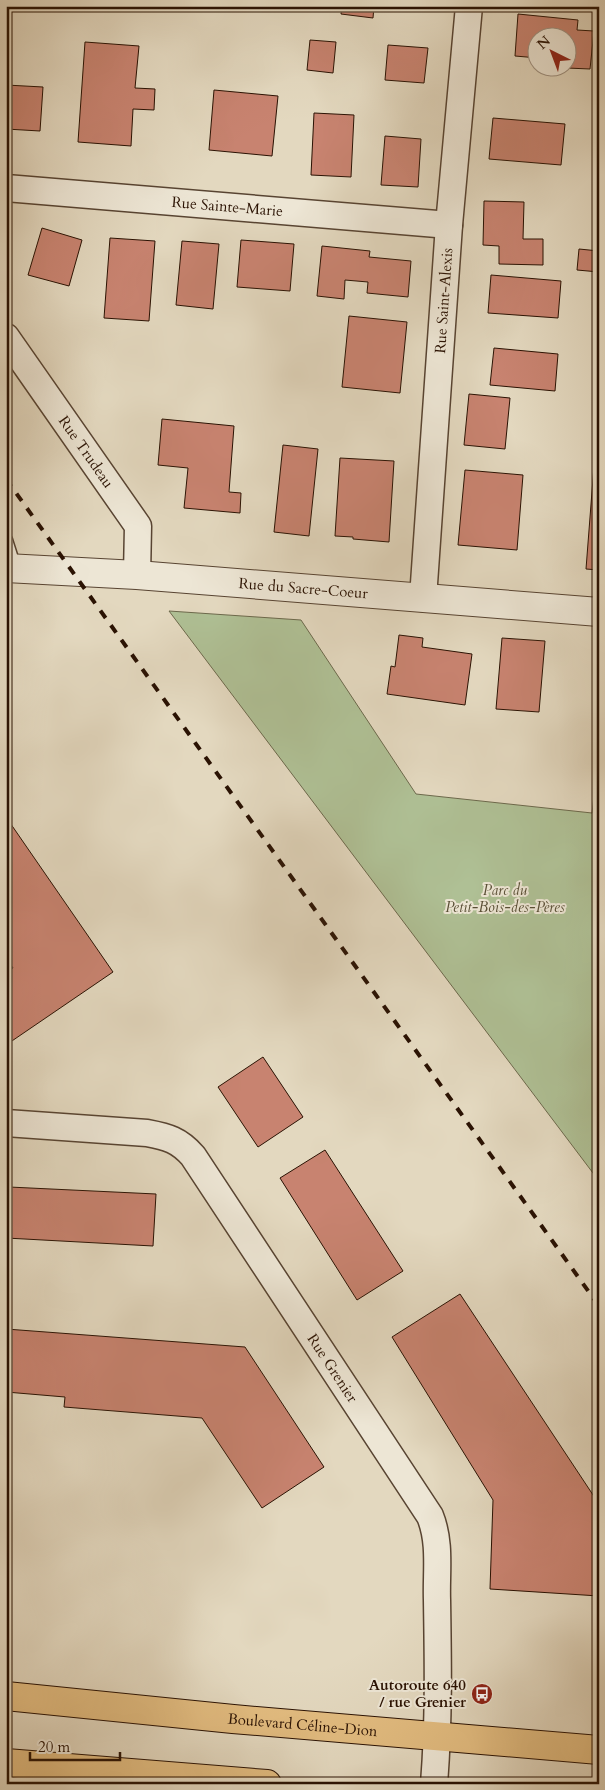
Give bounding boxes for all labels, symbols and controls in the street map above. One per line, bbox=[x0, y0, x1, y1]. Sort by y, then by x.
north arrow bbox=[528, 28, 578, 78]
text: N bbox=[533, 32, 555, 54]
street label: Rue Sainte-Marie bbox=[171, 192, 284, 221]
street label: Rue Saint-Alexis bbox=[430, 247, 457, 354]
street label: Rue Trudeau bbox=[54, 412, 118, 492]
street label: Rue du Sacre-Coeur bbox=[238, 573, 369, 604]
park label: Parc du Petit-Bois-des-Pères bbox=[445, 880, 565, 917]
street label: Rue Grenier bbox=[303, 1330, 363, 1407]
place label: Autoroute 640 / rue Grenier bbox=[369, 1675, 467, 1712]
bus stop icon: Autoroute 640 / rue Grenier bbox=[470, 1682, 494, 1706]
street label: Boulevard Céline-Dion bbox=[227, 1709, 379, 1741]
scale bar bbox=[30, 1730, 120, 1762]
text: 20 m bbox=[38, 1737, 70, 1757]

